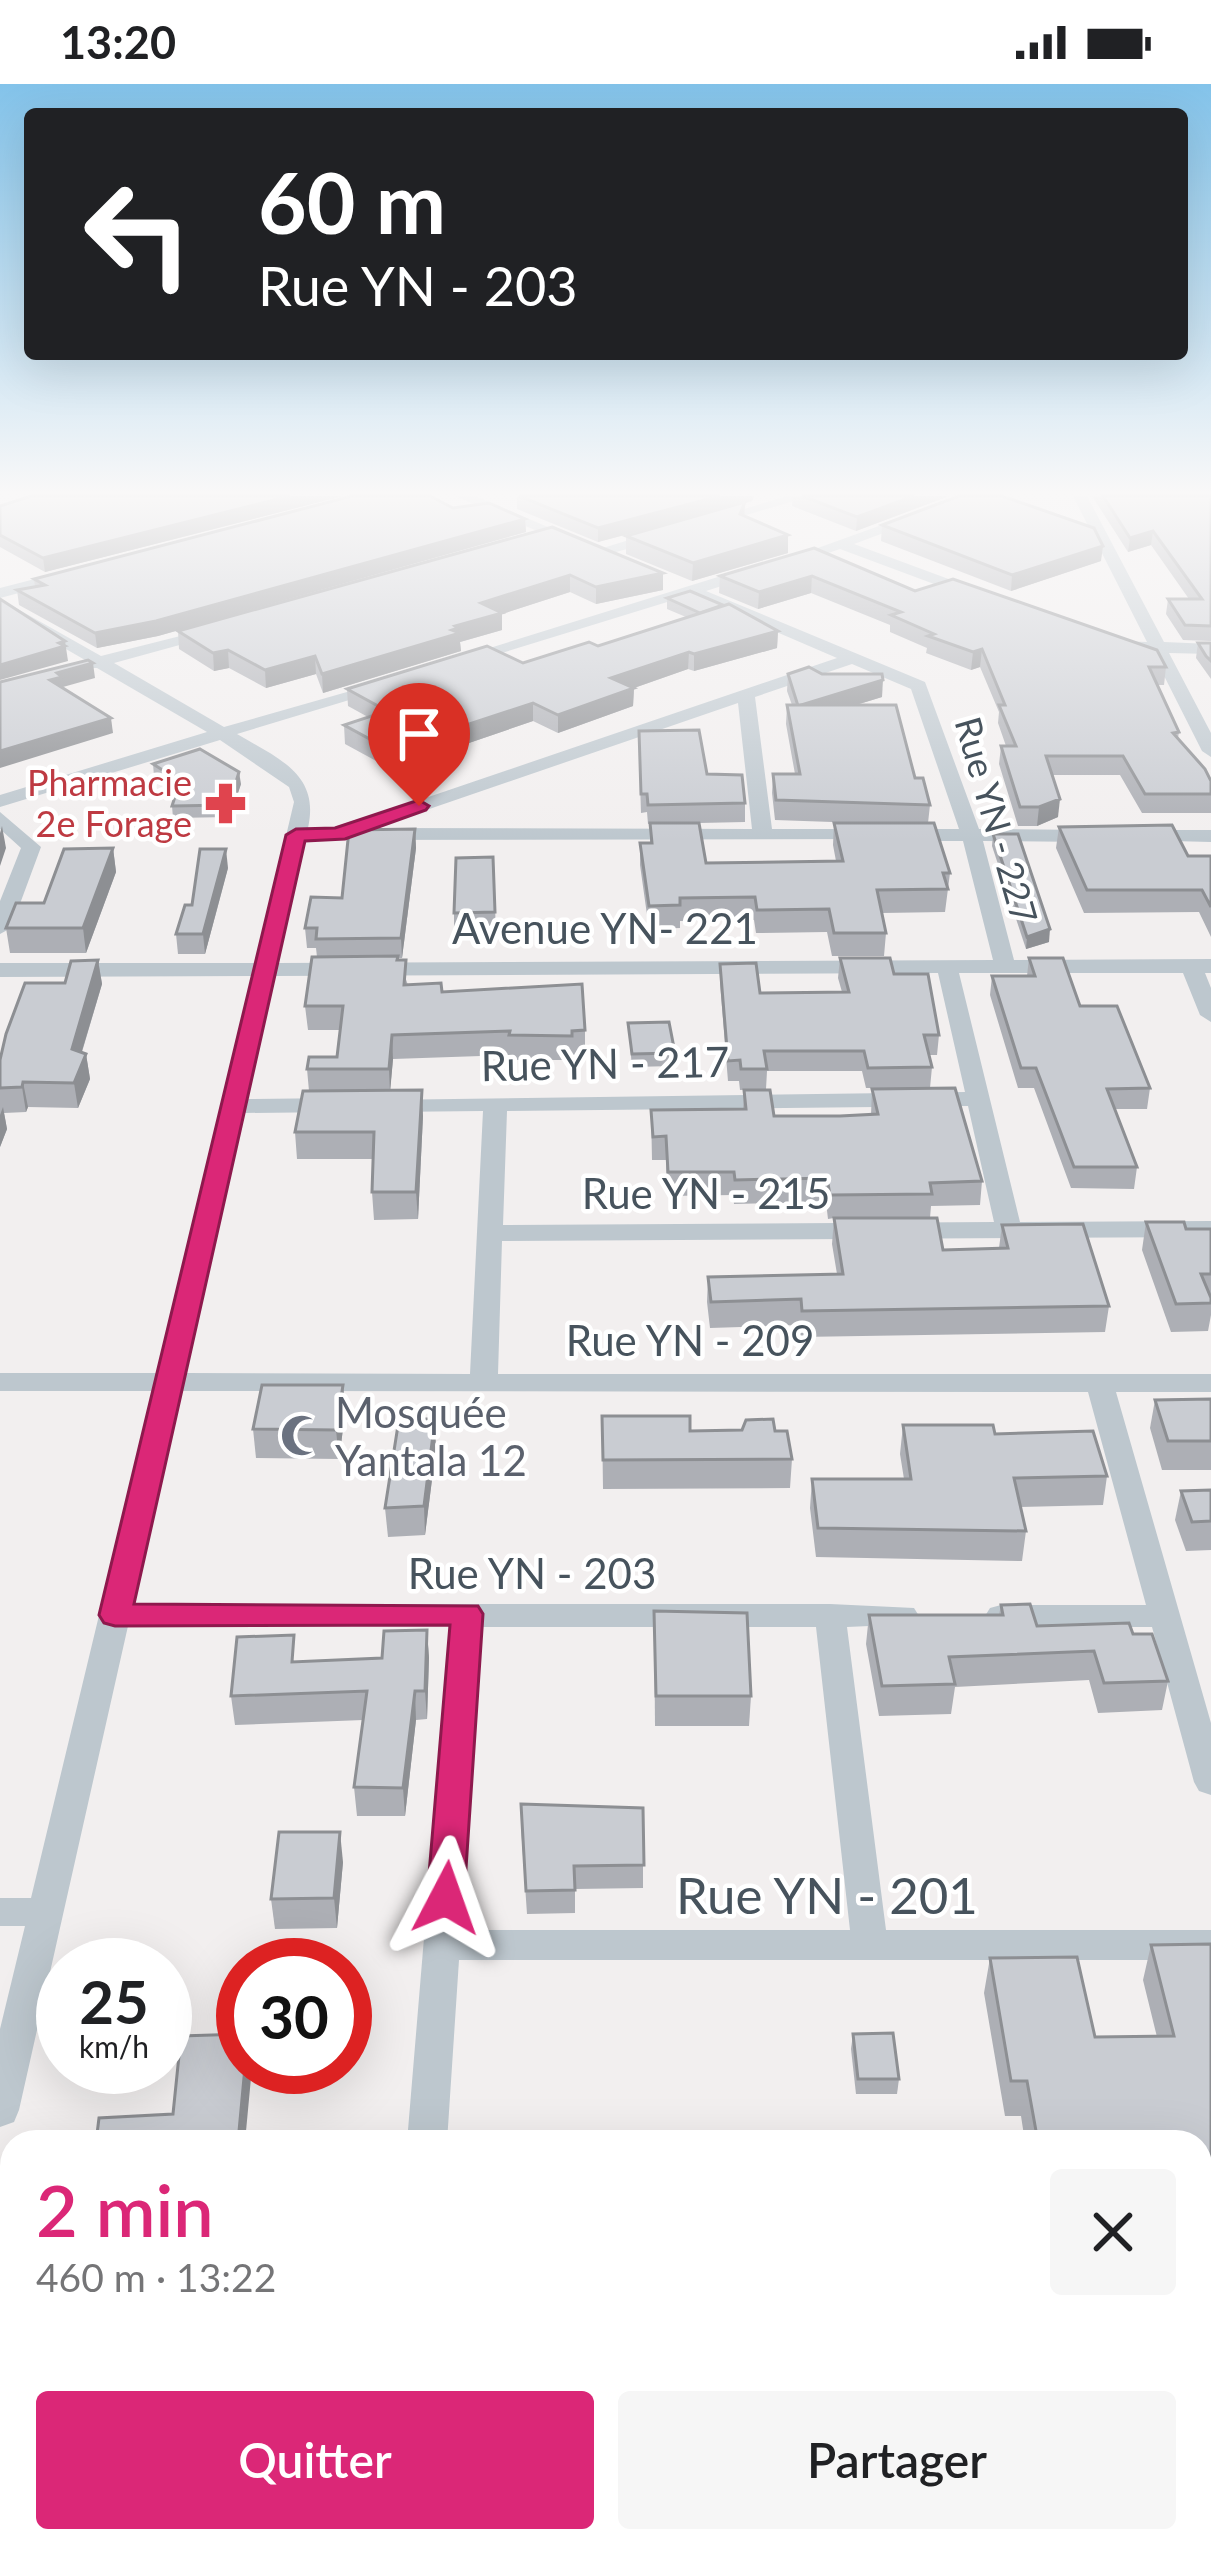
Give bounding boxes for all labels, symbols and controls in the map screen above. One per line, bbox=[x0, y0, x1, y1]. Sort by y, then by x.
text: 13:20 bbox=[60, 15, 176, 69]
text: 60 m bbox=[258, 151, 446, 252]
icon: left bbox=[60, 156, 216, 312]
text: Rue YN - 203 bbox=[258, 253, 578, 318]
pin bbox=[368, 683, 470, 806]
icon: arrive bbox=[386, 701, 452, 767]
street label: Rue YN - 227 bbox=[946, 712, 1048, 928]
place label: Pharmacie 2e Forage bbox=[27, 760, 192, 845]
pharmacy icon: Pharmacie 2e Forage bbox=[203, 780, 249, 826]
street label: Avenue YN- 221 bbox=[452, 903, 758, 953]
street label: Rue YN - 217 bbox=[480, 1036, 730, 1090]
street label: Rue YN - 215 bbox=[582, 1168, 830, 1218]
street label: Rue YN - 209 bbox=[566, 1315, 814, 1365]
place label: Mosquée Yantala 12 bbox=[335, 1387, 527, 1485]
mosque icon: Mosquée Yantala 12 bbox=[278, 1413, 324, 1459]
street label: Rue YN - 203 bbox=[408, 1548, 656, 1598]
position arrow bbox=[383, 1835, 509, 1961]
street label: Rue YN - 201 bbox=[676, 1864, 978, 1925]
speed limit sign: 30 bbox=[216, 1938, 372, 2094]
text: 25 bbox=[79, 1965, 149, 2037]
text: km/h bbox=[79, 2028, 149, 2064]
text: 2 min bbox=[36, 2166, 214, 2252]
button: close bbox=[1050, 2169, 1176, 2295]
text: 460 m · 13:22 bbox=[36, 2254, 276, 2300]
button: Quitter bbox=[36, 2391, 594, 2529]
button: Partager bbox=[618, 2391, 1176, 2529]

